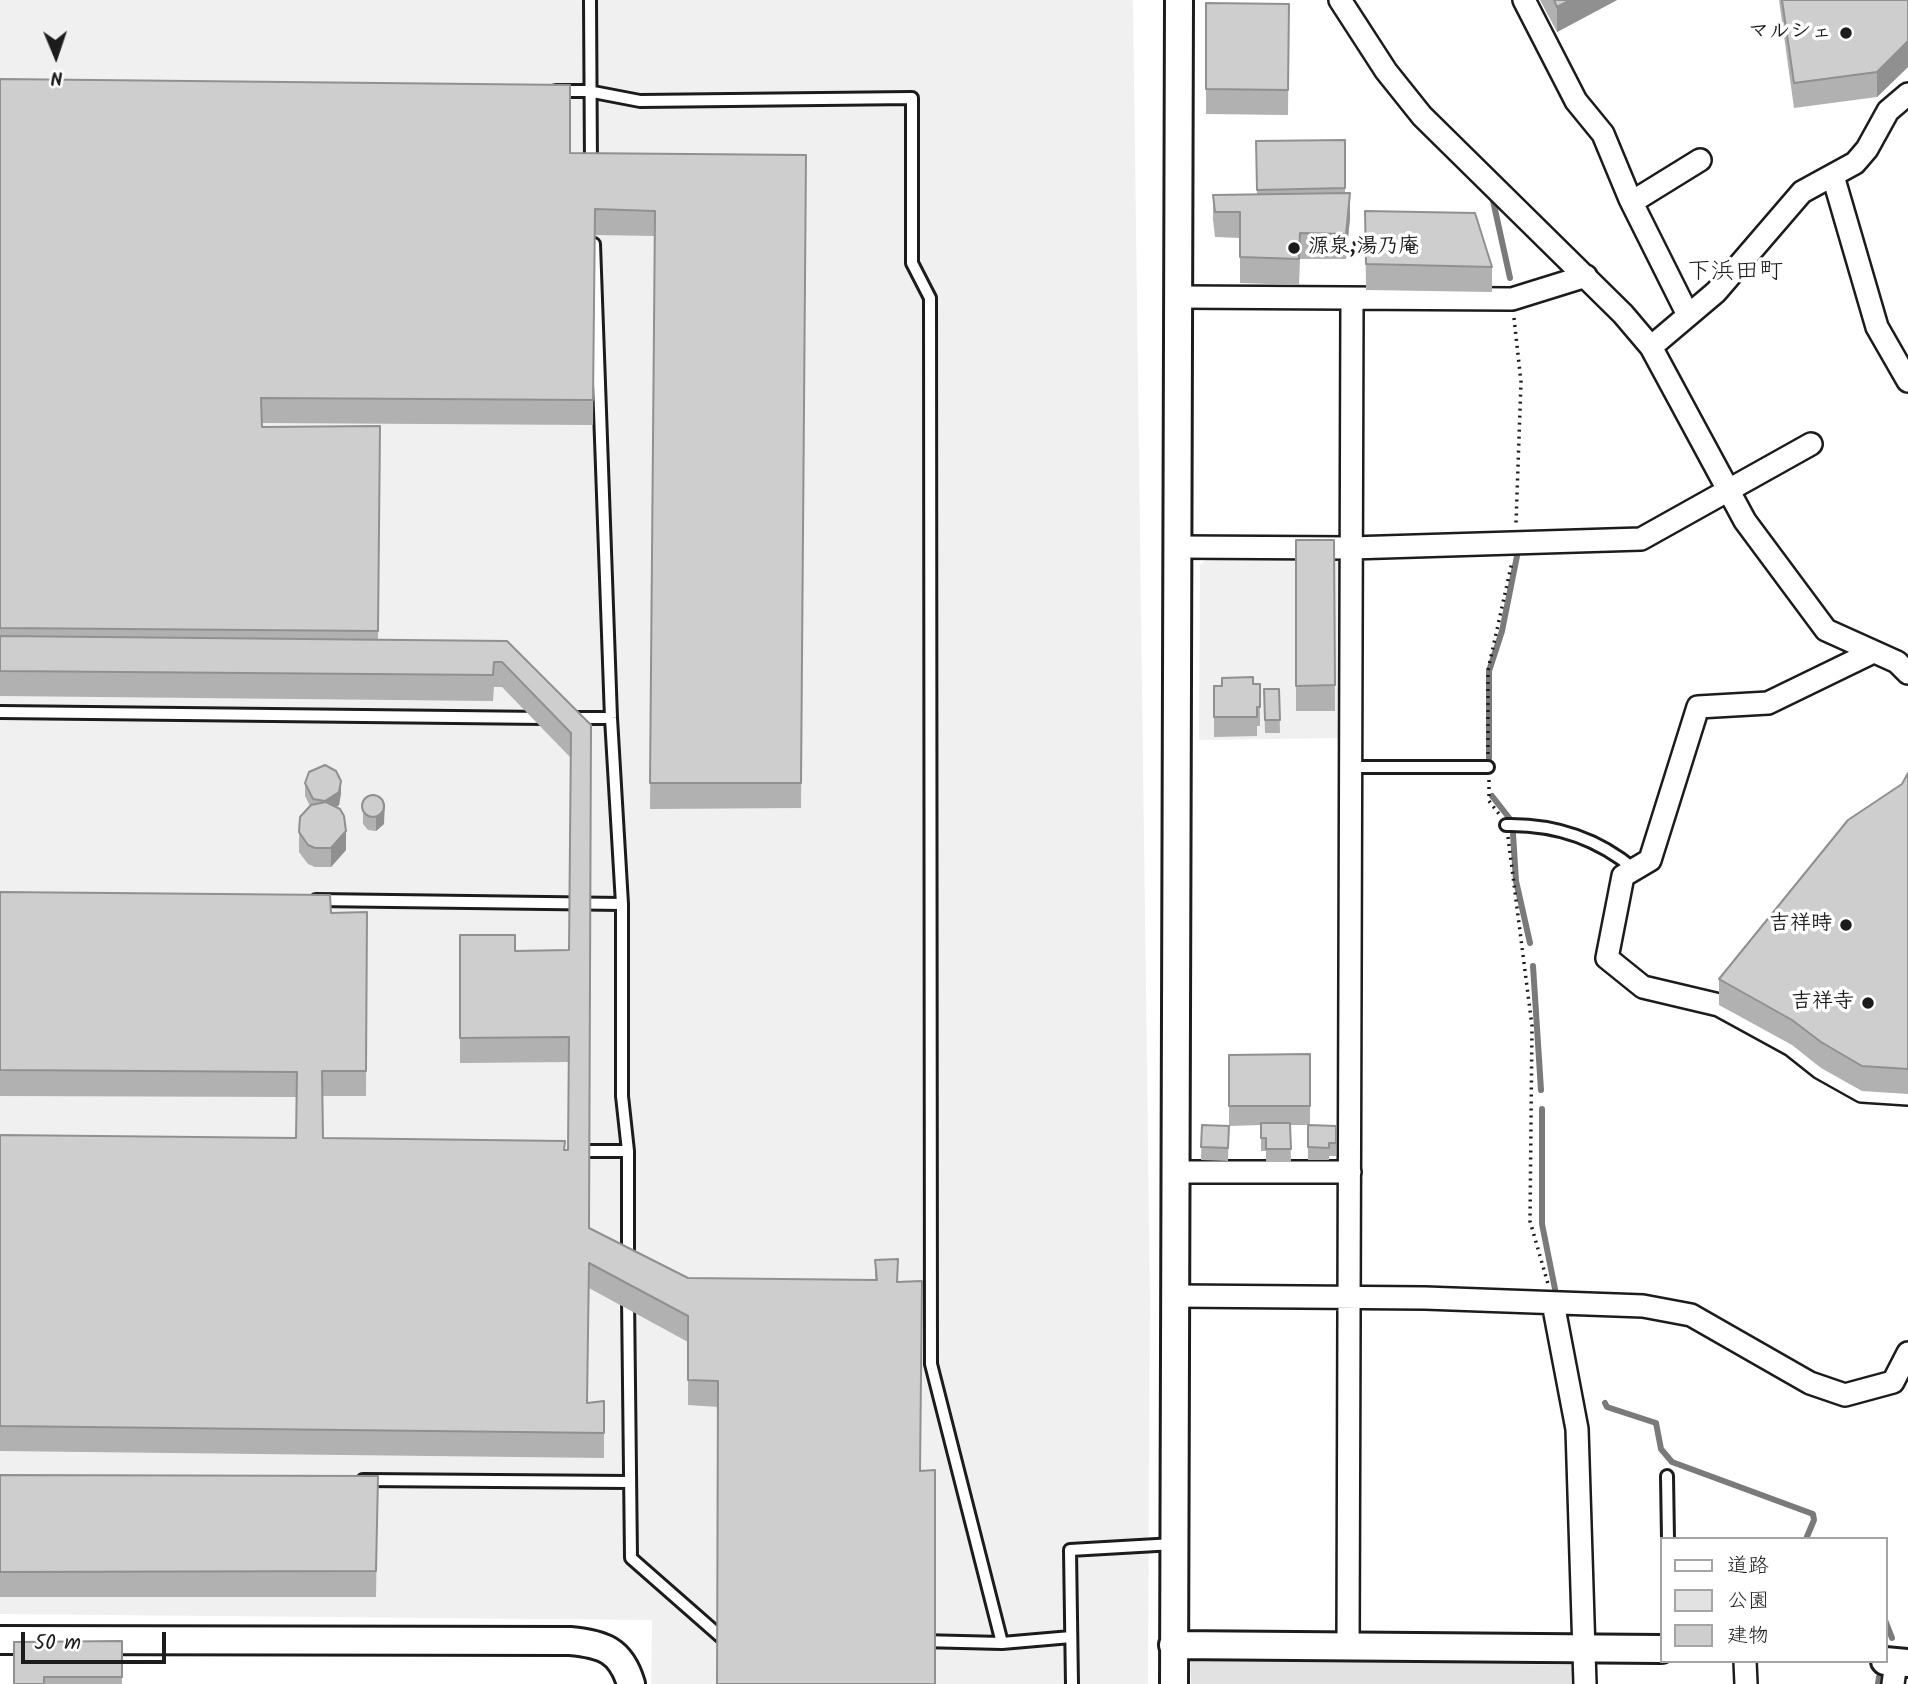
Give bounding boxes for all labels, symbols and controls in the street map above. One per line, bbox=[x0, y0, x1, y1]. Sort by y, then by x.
place label: マルシェ bbox=[1748, 20, 1832, 46]
north arrow bbox=[21, 21, 91, 91]
marker: マルシェ bbox=[1838, 25, 1854, 41]
text: N bbox=[50, 62, 63, 92]
place label: 源泉;湯乃庵 bbox=[1308, 235, 1419, 261]
marker: 源泉;湯乃庵 bbox=[1286, 240, 1302, 256]
district label: 下浜田町 bbox=[1687, 260, 1783, 288]
place label: 吉祥時 bbox=[1769, 912, 1832, 938]
marker: 吉祥時 bbox=[1838, 917, 1854, 933]
place label: 吉祥寺 bbox=[1791, 990, 1854, 1016]
marker: 吉祥寺 bbox=[1860, 995, 1876, 1011]
legend bbox=[1660, 1537, 1887, 1663]
text: 道路 bbox=[1727, 1550, 1769, 1583]
text: 公園 bbox=[1727, 1585, 1769, 1618]
scale bar bbox=[24, 1618, 170, 1662]
text: 建物 bbox=[1727, 1620, 1769, 1653]
text: 50 m bbox=[34, 1627, 81, 1660]

